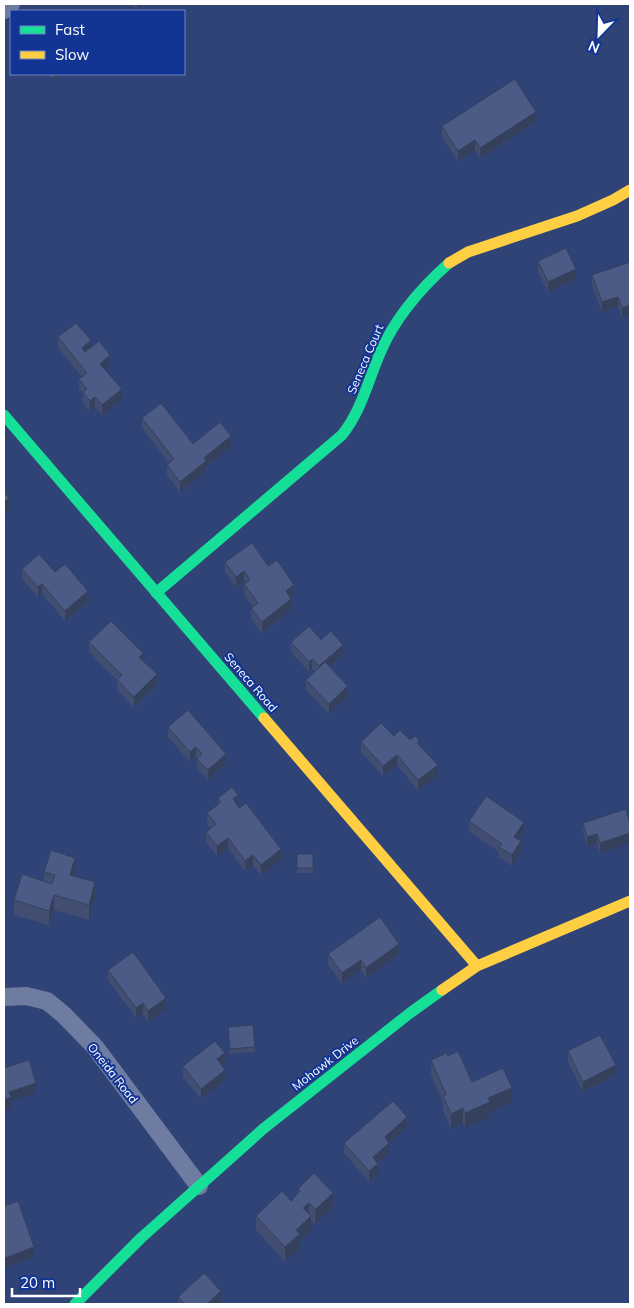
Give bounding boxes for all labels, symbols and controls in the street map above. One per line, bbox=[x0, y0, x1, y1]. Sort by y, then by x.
legend bbox=[10, 10, 185, 75]
north arrow bbox=[574, 10, 624, 60]
text: Fast bbox=[55, 20, 85, 39]
text: N bbox=[586, 37, 602, 57]
text: Slow bbox=[55, 45, 89, 64]
street label: Seneca Court bbox=[344, 322, 386, 396]
street label: Seneca Road bbox=[221, 649, 281, 715]
street label: Mohawk Drive bbox=[289, 1032, 361, 1094]
street label: Oneida Road bbox=[85, 1040, 141, 1106]
scale bar bbox=[12, 1266, 80, 1298]
text: 20 m bbox=[20, 1273, 55, 1292]

